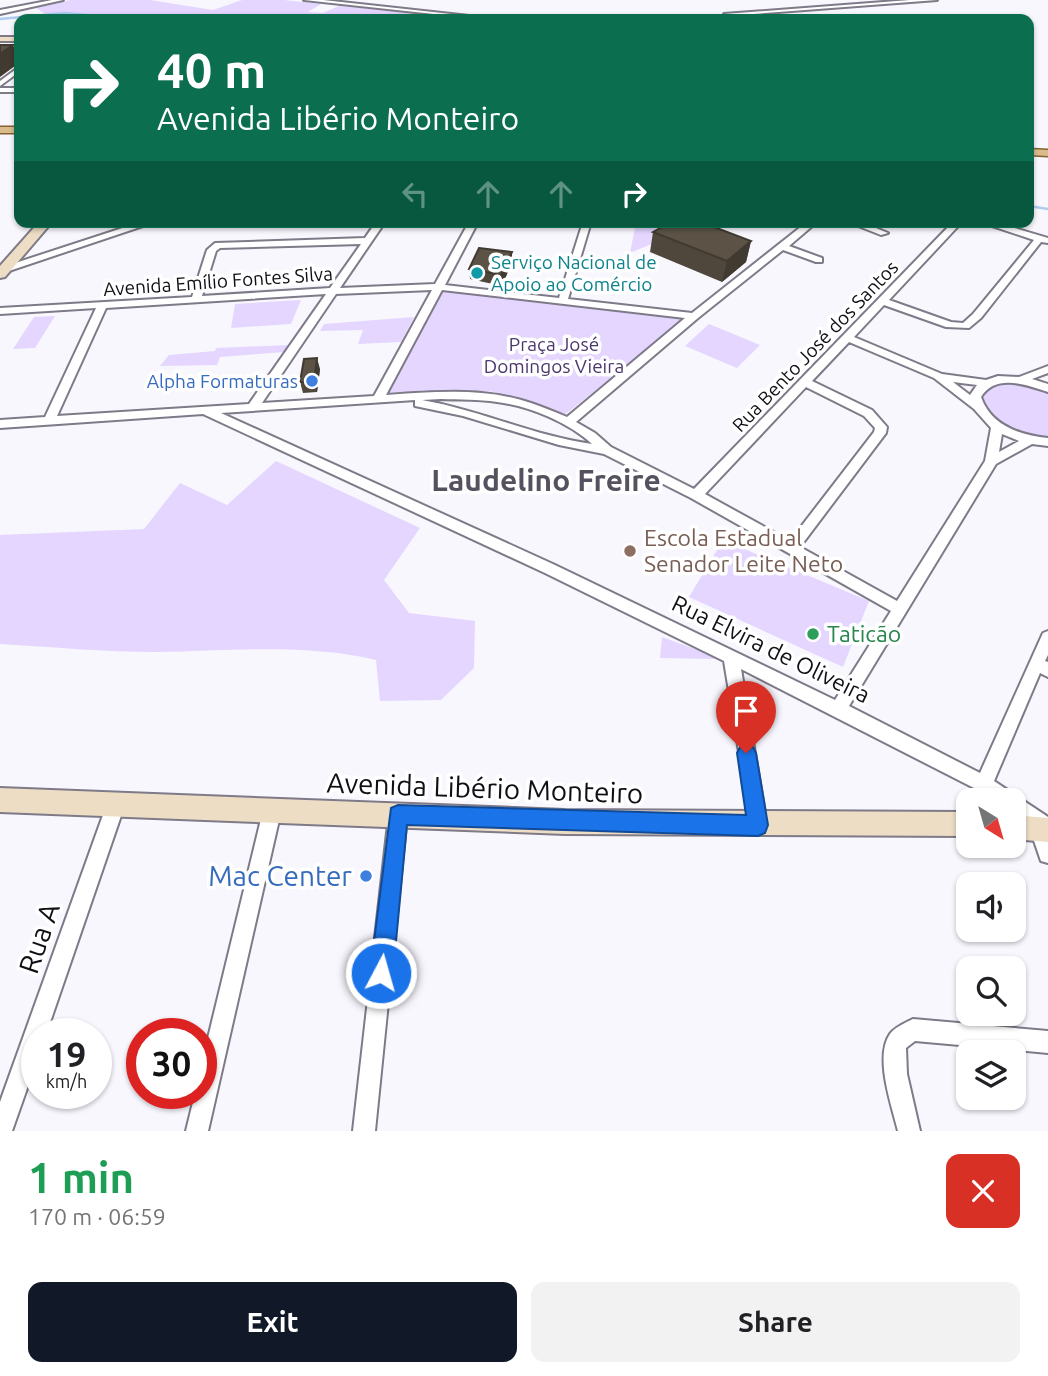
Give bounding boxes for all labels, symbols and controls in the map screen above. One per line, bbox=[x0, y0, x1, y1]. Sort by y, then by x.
icon: right bbox=[42, 42, 133, 133]
text: 40 m bbox=[157, 42, 266, 97]
text: Avenida Libério Monteiro bbox=[157, 100, 519, 136]
icon: left bbox=[396, 175, 434, 213]
icon: ahead bbox=[469, 175, 507, 213]
icon: ahead bbox=[542, 175, 580, 213]
icon: right bbox=[615, 175, 653, 213]
place label: Serviço Nacional de Apoio ao Comércio bbox=[491, 251, 657, 295]
street label: Rua Bento José dos Santos bbox=[728, 256, 902, 436]
street label: Avenida Emílio Fontes Silva bbox=[102, 262, 334, 300]
marker: Serviço Nacional de Apoio ao Comércio bbox=[469, 265, 485, 281]
park label: Praça José Domingos Vieira bbox=[484, 333, 624, 377]
place label: Alpha Formaturas bbox=[147, 370, 298, 392]
marker: Alpha Formaturas bbox=[304, 373, 320, 389]
district label: Laudelino Freire bbox=[431, 463, 661, 497]
place label: Escola Estadual Senador Leite Neto bbox=[644, 525, 843, 576]
marker: Escola Estadual Senador Leite Neto bbox=[622, 543, 638, 559]
street label: Rua Elvira de Oliveira bbox=[668, 590, 874, 707]
place label: Taticão bbox=[827, 621, 901, 646]
marker: Taticão bbox=[805, 626, 821, 642]
pin bbox=[716, 681, 776, 753]
icon: arrive bbox=[727, 692, 765, 730]
street label: Avenida Libério Monteiro bbox=[326, 766, 644, 809]
north arrow bbox=[956, 788, 1026, 858]
map controls bbox=[956, 788, 1026, 1110]
place label: Mac Center bbox=[208, 860, 352, 891]
marker: Mac Center bbox=[358, 868, 374, 884]
button: sound bbox=[956, 872, 1026, 942]
street label: Rua A bbox=[12, 899, 65, 977]
position arrow bbox=[344, 936, 418, 1010]
button: search bbox=[956, 956, 1026, 1026]
speed limit sign: 30 bbox=[126, 1018, 217, 1109]
text: 19 bbox=[47, 1034, 86, 1074]
button: layers bbox=[956, 1040, 1026, 1110]
text: km/h bbox=[46, 1071, 87, 1091]
text: 1 min bbox=[28, 1154, 134, 1201]
button: close bbox=[946, 1154, 1020, 1228]
text: 170 m · 06:59 bbox=[28, 1204, 166, 1229]
button: Exit bbox=[28, 1282, 517, 1362]
button: Share bbox=[531, 1282, 1020, 1362]

